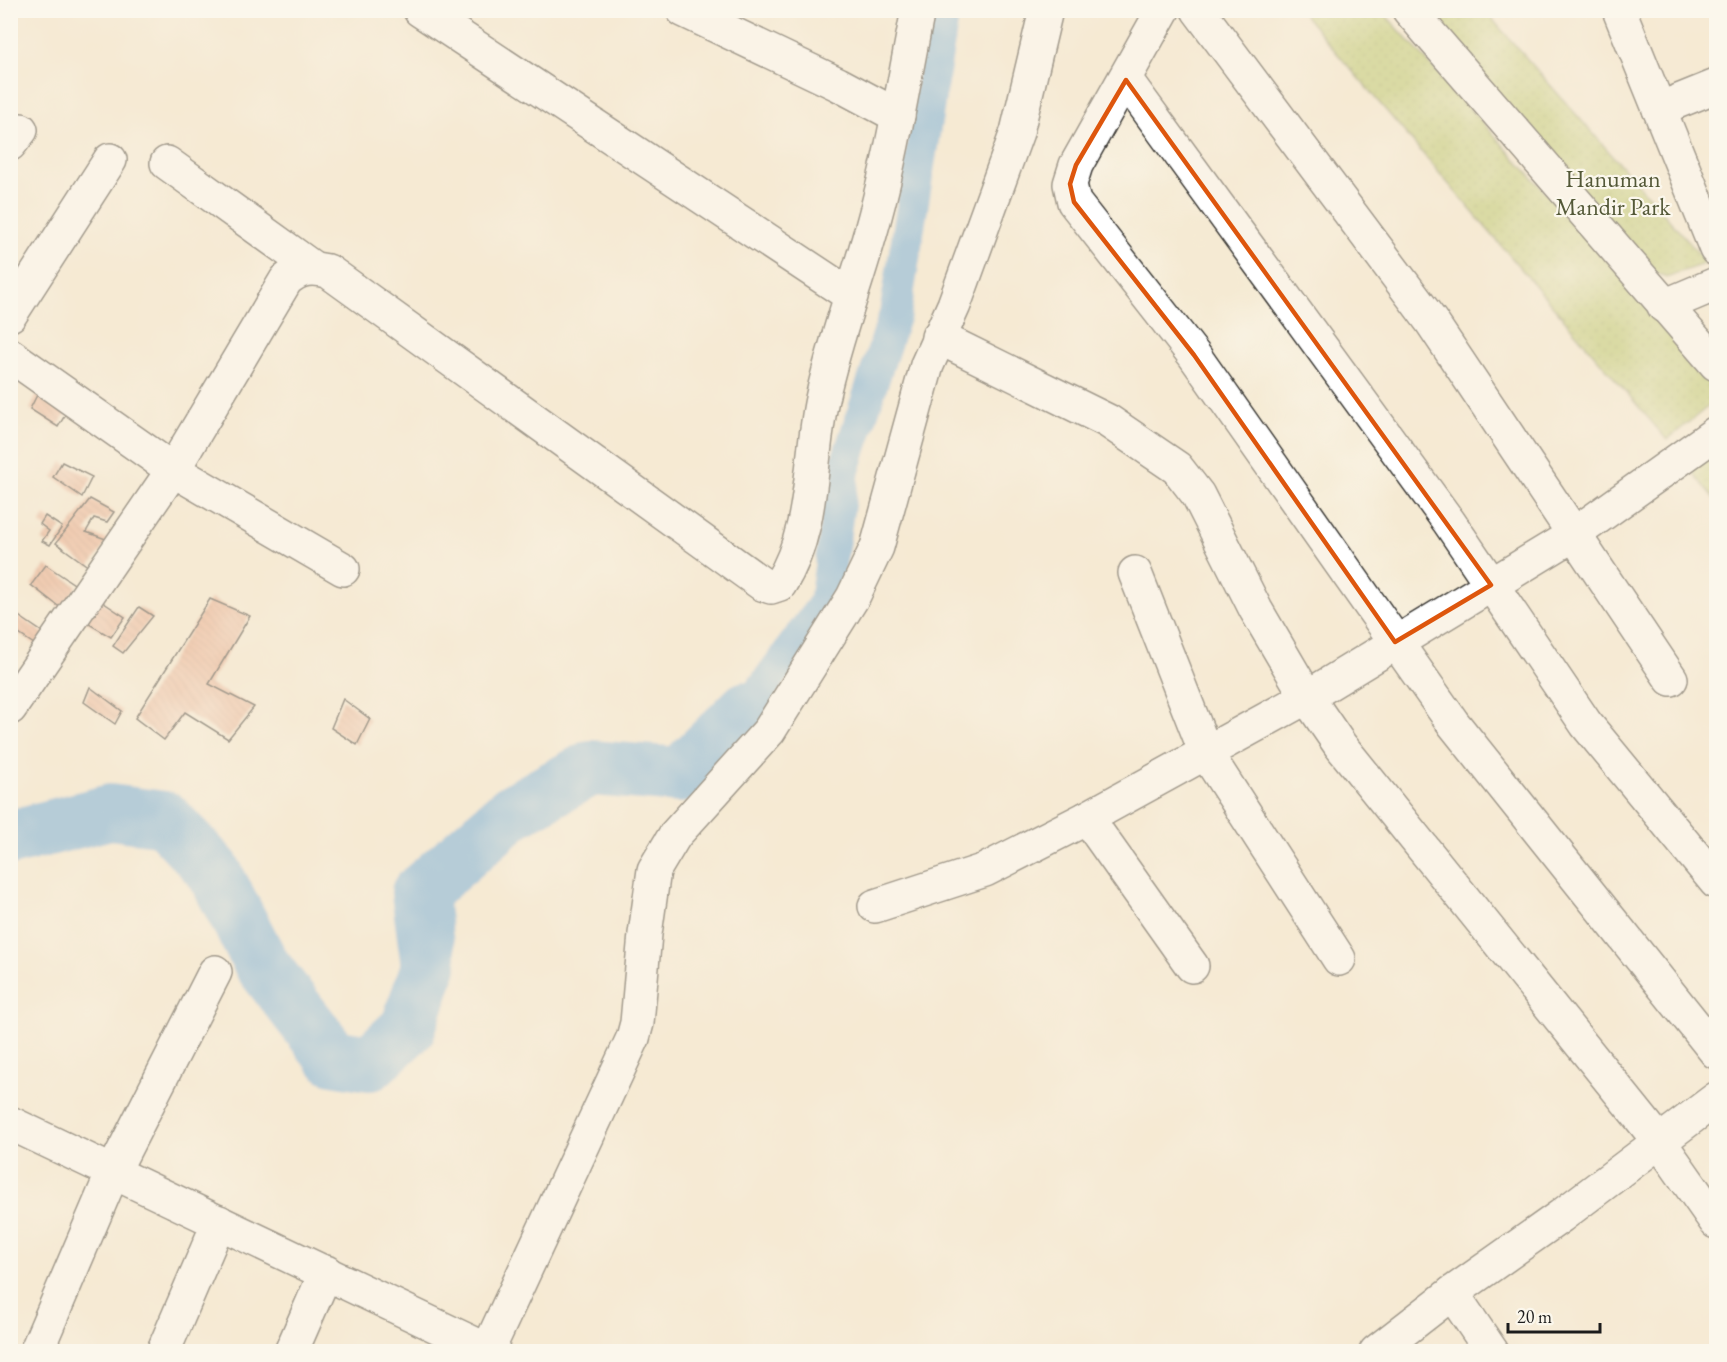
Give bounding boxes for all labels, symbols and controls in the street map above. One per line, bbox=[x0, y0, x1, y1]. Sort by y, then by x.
park label: Hanuman Mandir Park bbox=[1555, 163, 1671, 222]
scale bar bbox=[1508, 1296, 1600, 1334]
text: 20 m bbox=[1517, 1305, 1552, 1328]

